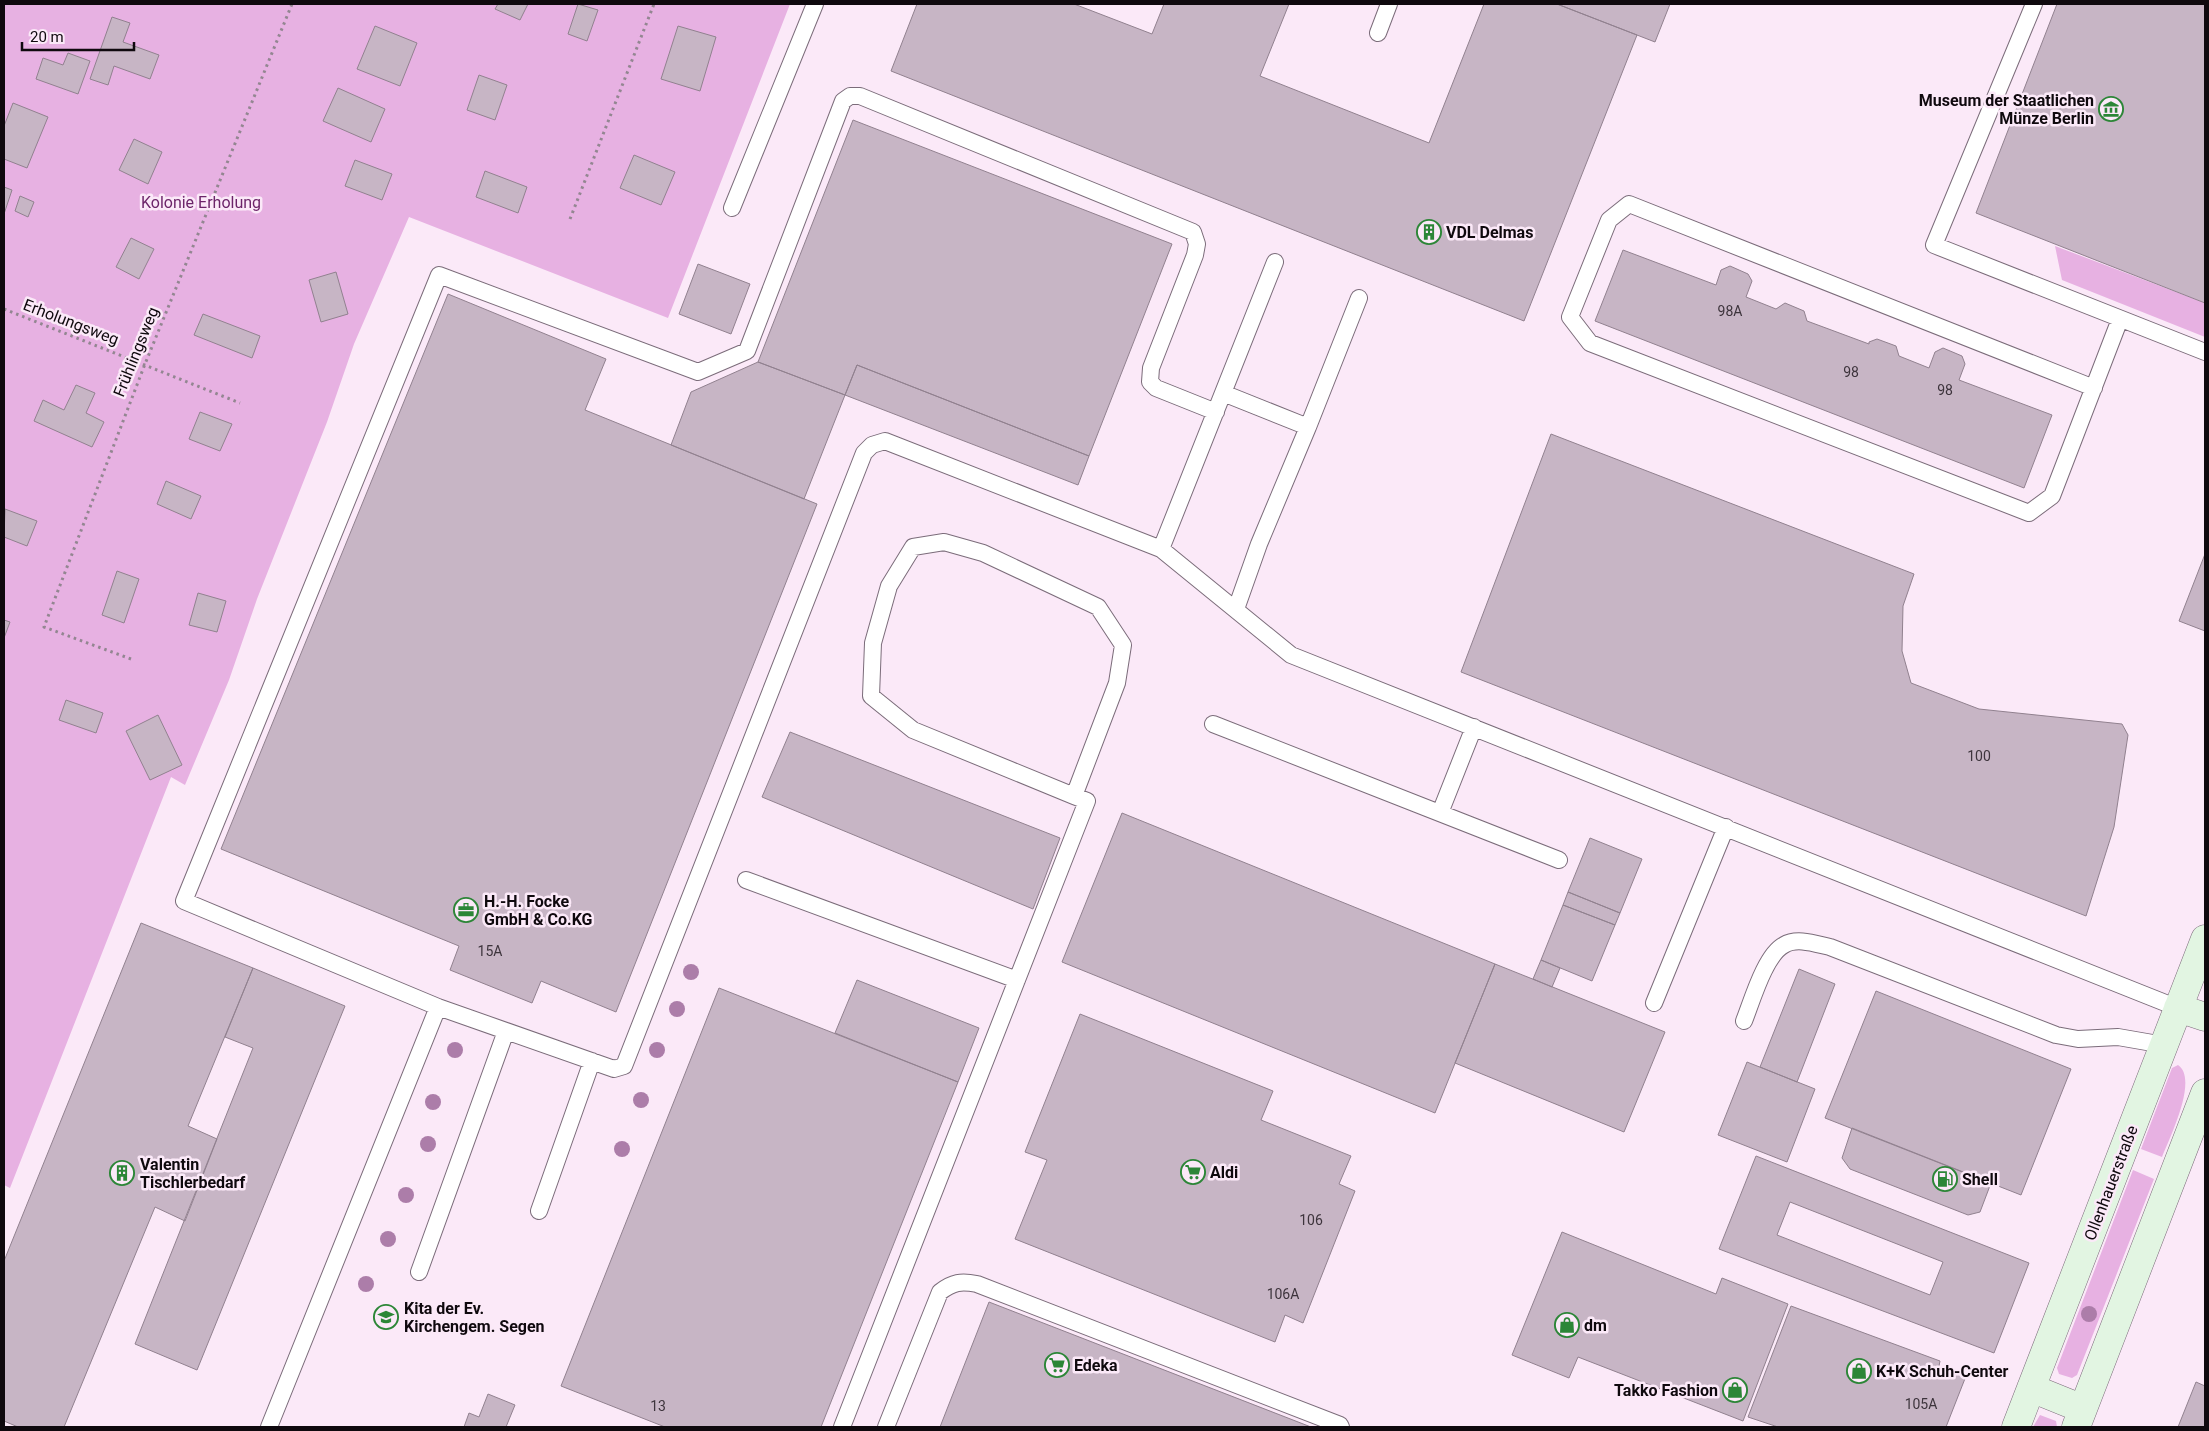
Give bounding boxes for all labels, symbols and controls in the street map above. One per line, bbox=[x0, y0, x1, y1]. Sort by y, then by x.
scale bar bbox=[22, 20, 135, 52]
text: 20 m bbox=[30, 28, 64, 46]
place label: Museum der Staatlichen Münze Berlin bbox=[1919, 91, 2094, 128]
museum icon: Museum der Staatlichen Münze Berlin bbox=[2098, 96, 2124, 122]
park label: Kolonie Erholung bbox=[141, 193, 261, 212]
building icon: VDL Delmas bbox=[1416, 219, 1442, 245]
place label: VDL Delmas bbox=[1446, 223, 1533, 242]
street label: Erholungsweg bbox=[21, 295, 121, 349]
house number: 98A bbox=[1718, 303, 1742, 319]
street label: Frühlingsweg bbox=[109, 304, 163, 400]
house number: 98 bbox=[1843, 364, 1859, 380]
house number: 98 bbox=[1937, 382, 1953, 398]
house number: 100 bbox=[1967, 748, 1991, 764]
place label: H.-H. Focke GmbH & Co.KG bbox=[484, 892, 593, 929]
office icon: H.-H. Focke GmbH & Co.KG bbox=[453, 897, 479, 923]
house number: 15A bbox=[478, 943, 502, 959]
street label: Ollenhauerstraße bbox=[2080, 1123, 2142, 1243]
place label: Valentin Tischlerbedarf bbox=[140, 1155, 246, 1192]
supermarket icon: Aldi bbox=[1180, 1159, 1206, 1185]
building icon: Valentin Tischlerbedarf bbox=[109, 1160, 135, 1186]
place label: Aldi bbox=[1210, 1163, 1238, 1182]
fuel station icon: Shell bbox=[1932, 1166, 1958, 1192]
place label: Shell bbox=[1962, 1170, 1998, 1189]
house number: 106 bbox=[1299, 1212, 1323, 1228]
house number: 106A bbox=[1267, 1286, 1299, 1302]
place label: Kita der Ev. Kirchengem. Segen bbox=[404, 1299, 545, 1336]
school or university icon: Kita der Ev. Kirchengem. Segen bbox=[373, 1304, 399, 1330]
shop icon: dm bbox=[1554, 1312, 1580, 1338]
place label: dm bbox=[1584, 1316, 1607, 1335]
supermarket icon: Edeka bbox=[1044, 1352, 1070, 1378]
place label: Edeka bbox=[1074, 1356, 1118, 1375]
shop icon: K+K Schuh-Center bbox=[1846, 1358, 1872, 1384]
place label: K+K Schuh-Center bbox=[1876, 1362, 2009, 1381]
shop icon: Takko Fashion bbox=[1722, 1377, 1748, 1403]
place label: Takko Fashion bbox=[1614, 1381, 1718, 1400]
house number: 105A bbox=[1905, 1396, 1937, 1412]
house number: 13 bbox=[650, 1398, 666, 1414]

